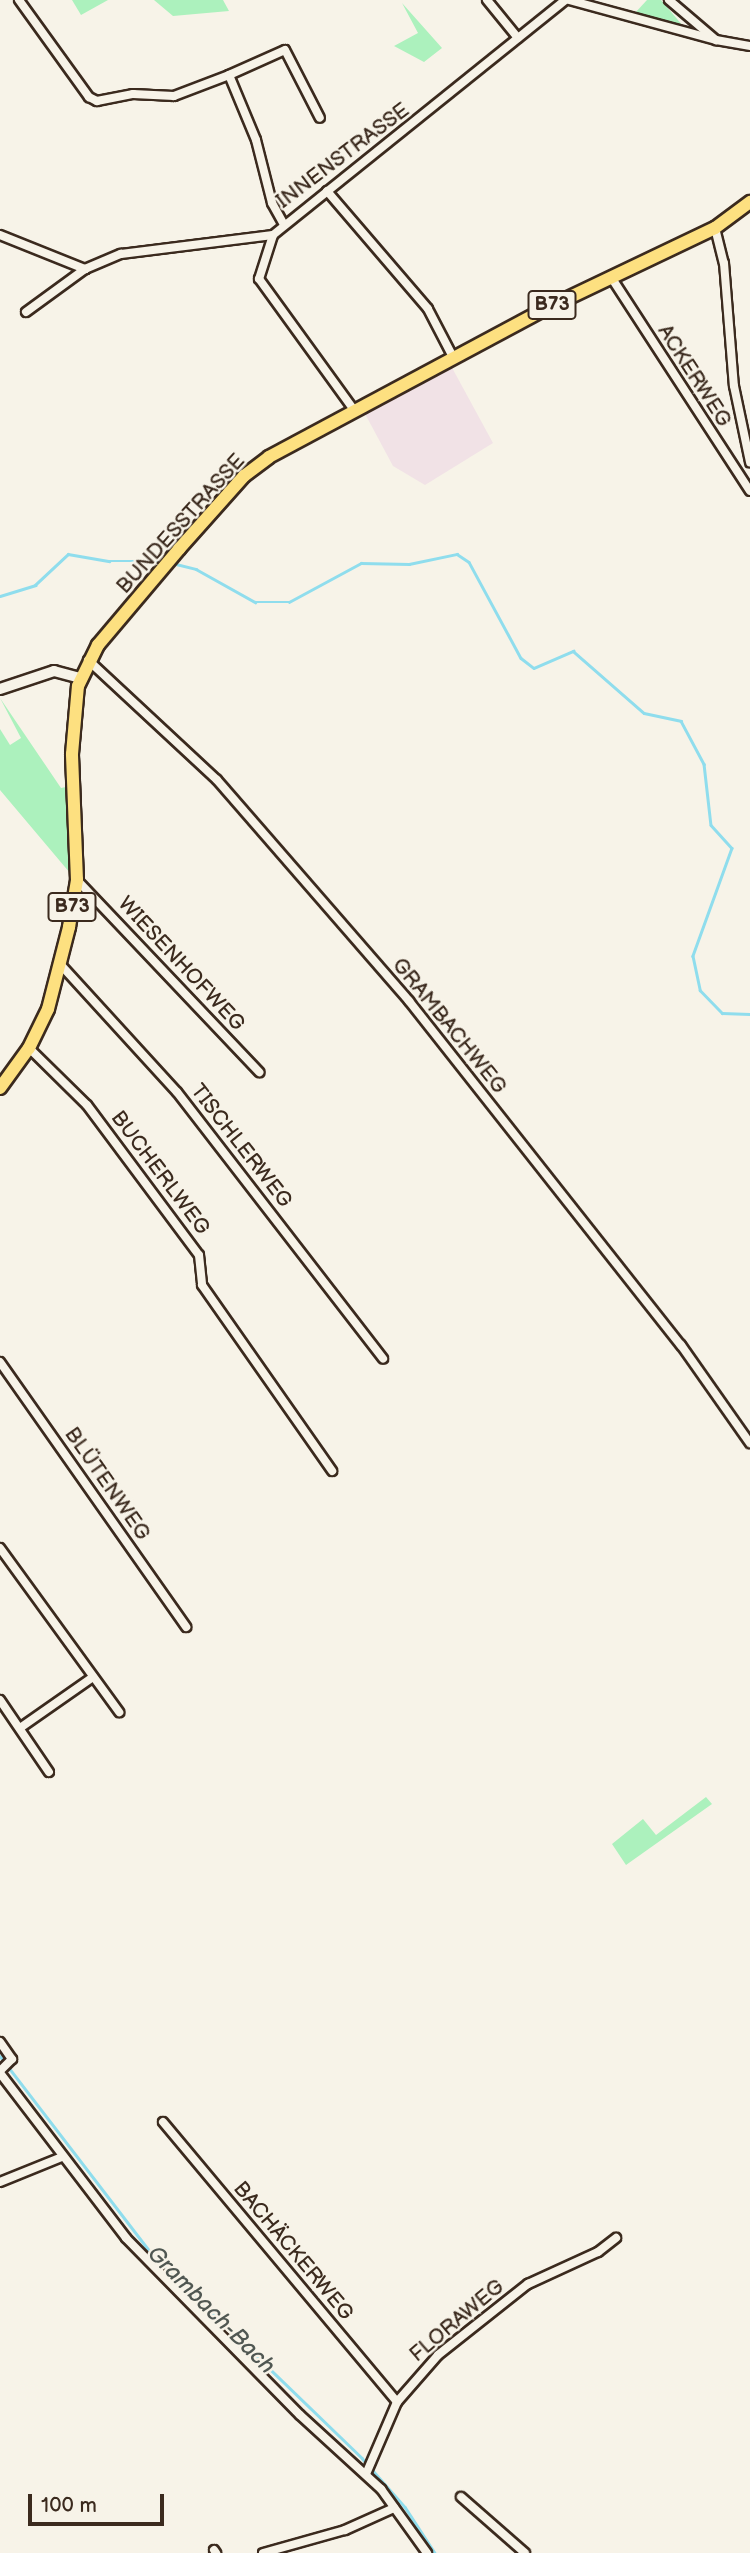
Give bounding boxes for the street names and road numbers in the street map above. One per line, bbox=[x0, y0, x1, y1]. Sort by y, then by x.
street label: INNENSTRASSE bbox=[272, 98, 414, 214]
road number: B73 bbox=[528, 290, 576, 320]
street label: ACKERWEG bbox=[652, 320, 736, 432]
street label: BUNDESSTRASSE bbox=[112, 449, 250, 599]
road number: B73 bbox=[48, 892, 96, 923]
street label: WIESENHOFWEG bbox=[112, 892, 250, 1036]
street label: GRAMBACHWEG bbox=[387, 953, 511, 1099]
street label: TISCHLERWEG bbox=[185, 1079, 297, 1213]
street label: BUCHERLWEG bbox=[105, 1106, 215, 1240]
street label: BLÜTENWEG bbox=[59, 1423, 155, 1545]
street label: BACHÄCKERWEG bbox=[228, 2177, 358, 2325]
street label: FLORAWEG bbox=[405, 2274, 509, 2368]

